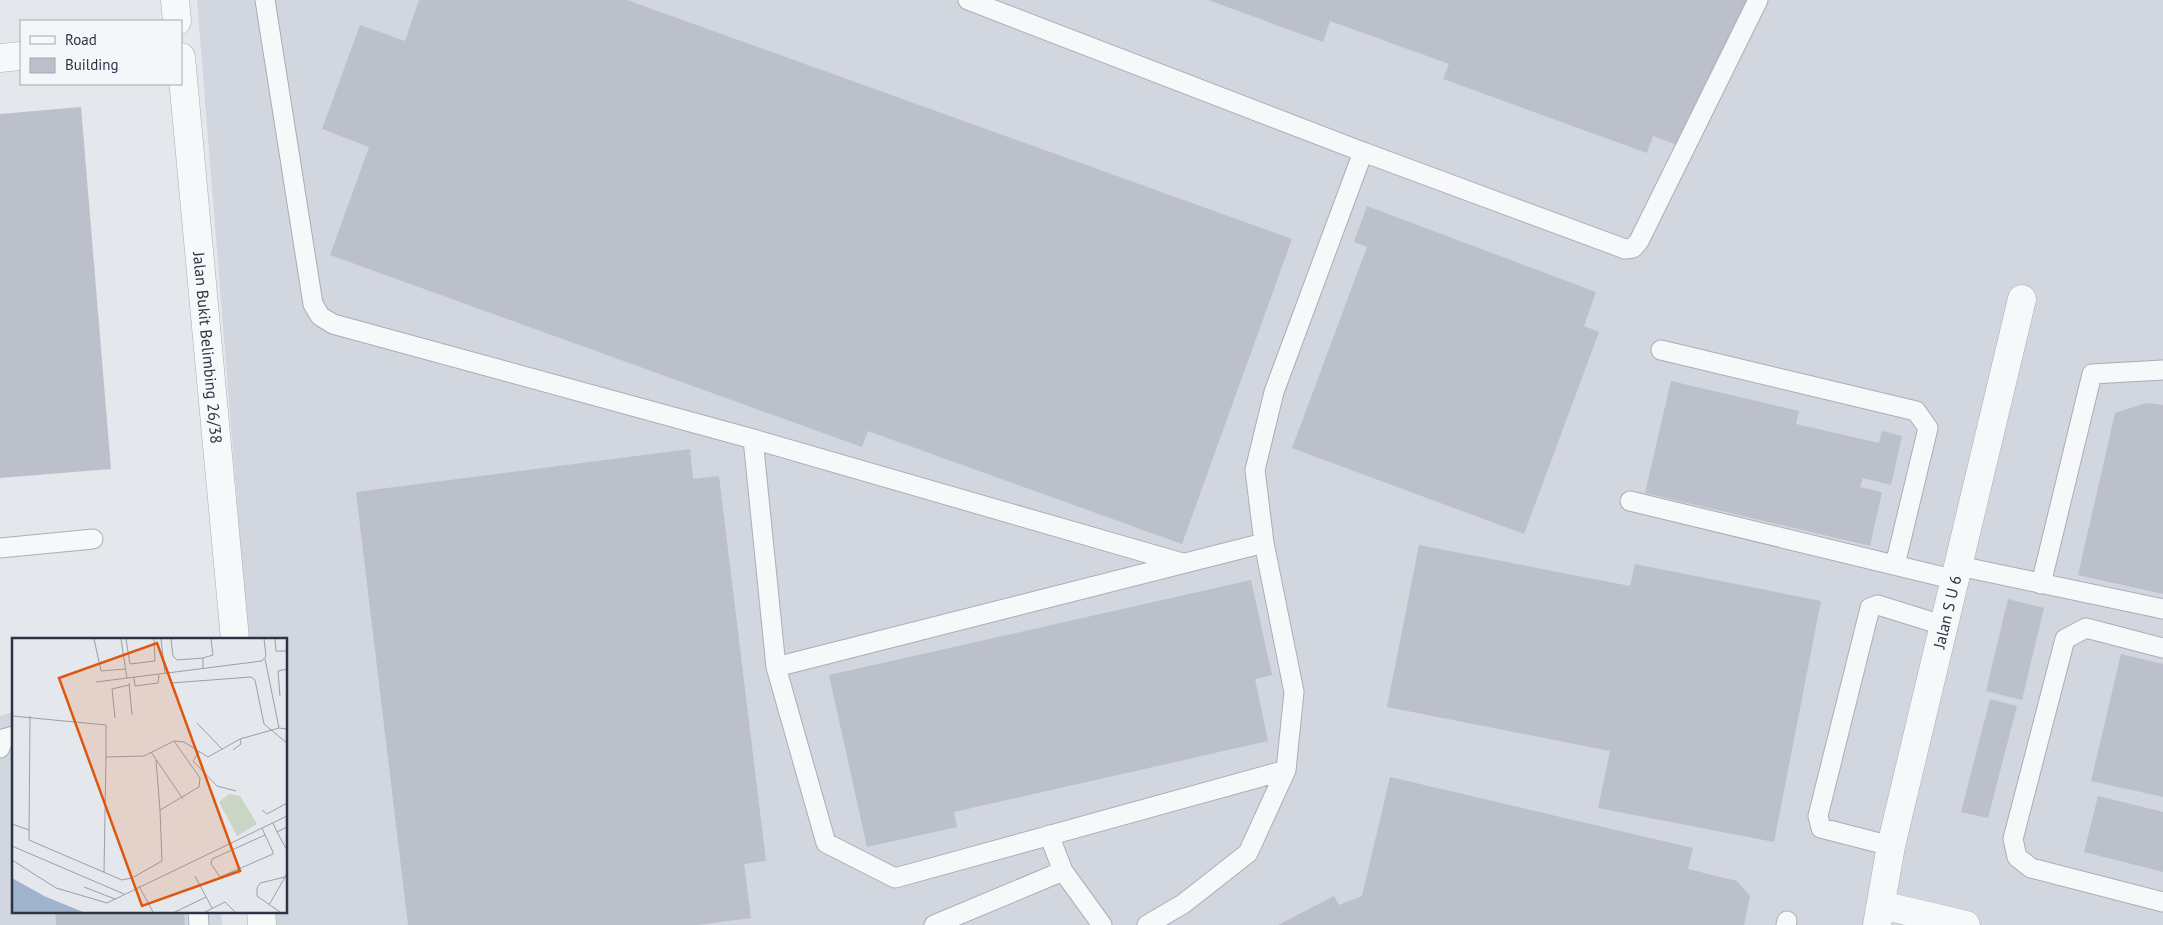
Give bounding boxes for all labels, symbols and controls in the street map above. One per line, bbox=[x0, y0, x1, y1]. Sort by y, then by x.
legend bbox=[20, 20, 182, 85]
text: Road bbox=[65, 30, 97, 49]
text: Building bbox=[65, 55, 119, 74]
street label: Jalan Bukit Belimbing 26/38 bbox=[189, 250, 227, 445]
street label: Jalan S U 6 bbox=[1928, 573, 1965, 651]
inset map bbox=[12, 638, 288, 912]

